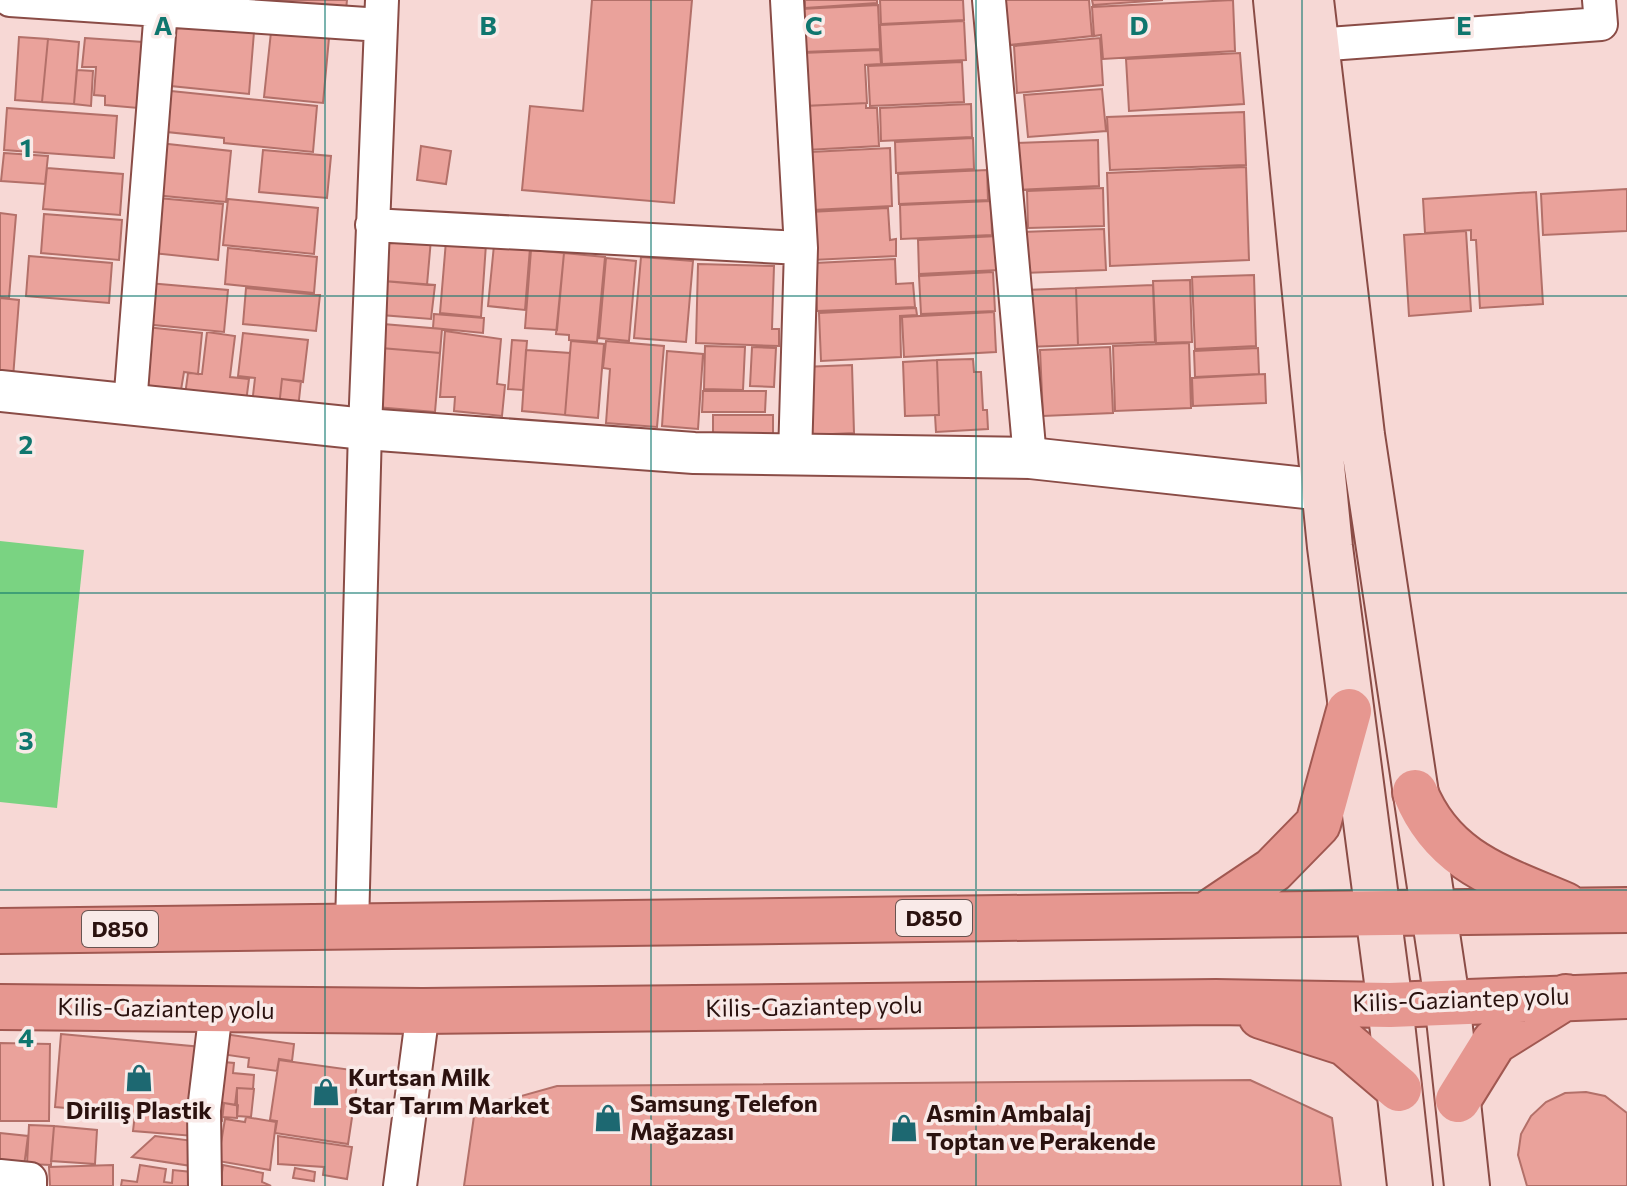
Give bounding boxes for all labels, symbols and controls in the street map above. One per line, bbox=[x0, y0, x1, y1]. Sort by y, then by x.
text: A bbox=[154, 9, 173, 40]
text: B bbox=[479, 9, 497, 40]
text: C bbox=[805, 9, 823, 40]
text: D bbox=[1129, 9, 1149, 40]
text: E bbox=[1456, 9, 1472, 40]
text: 1 bbox=[20, 131, 32, 162]
text: 2 bbox=[19, 428, 33, 459]
text: 3 bbox=[18, 724, 34, 755]
road number: D850 bbox=[896, 900, 972, 936]
road number: D850 bbox=[82, 911, 158, 947]
street label: Kilis-Gaziantep yolu bbox=[1352, 980, 1570, 1017]
street label: Kilis-Gaziantep yolu bbox=[705, 989, 923, 1022]
street label: Kilis-Gaziantep yolu bbox=[57, 991, 275, 1024]
text: 4 bbox=[18, 1021, 34, 1052]
place label: Kurtsan Milk Star Tarım Market bbox=[348, 1062, 549, 1119]
shop icon: Diriliş Plastik bbox=[124, 1063, 154, 1093]
shop icon: Kurtsan Milk Star Tarım Market bbox=[311, 1077, 341, 1107]
place label: Samsung Telefon Mağazası bbox=[630, 1088, 818, 1145]
place label: Diriliş Plastik bbox=[66, 1095, 212, 1124]
place label: Asmin Ambalaj Toptan ve Perakende bbox=[926, 1098, 1156, 1155]
shop icon: Samsung Telefon Mağazası bbox=[593, 1103, 623, 1133]
shop icon: Asmin Ambalaj Toptan ve Perakende bbox=[889, 1113, 919, 1143]

